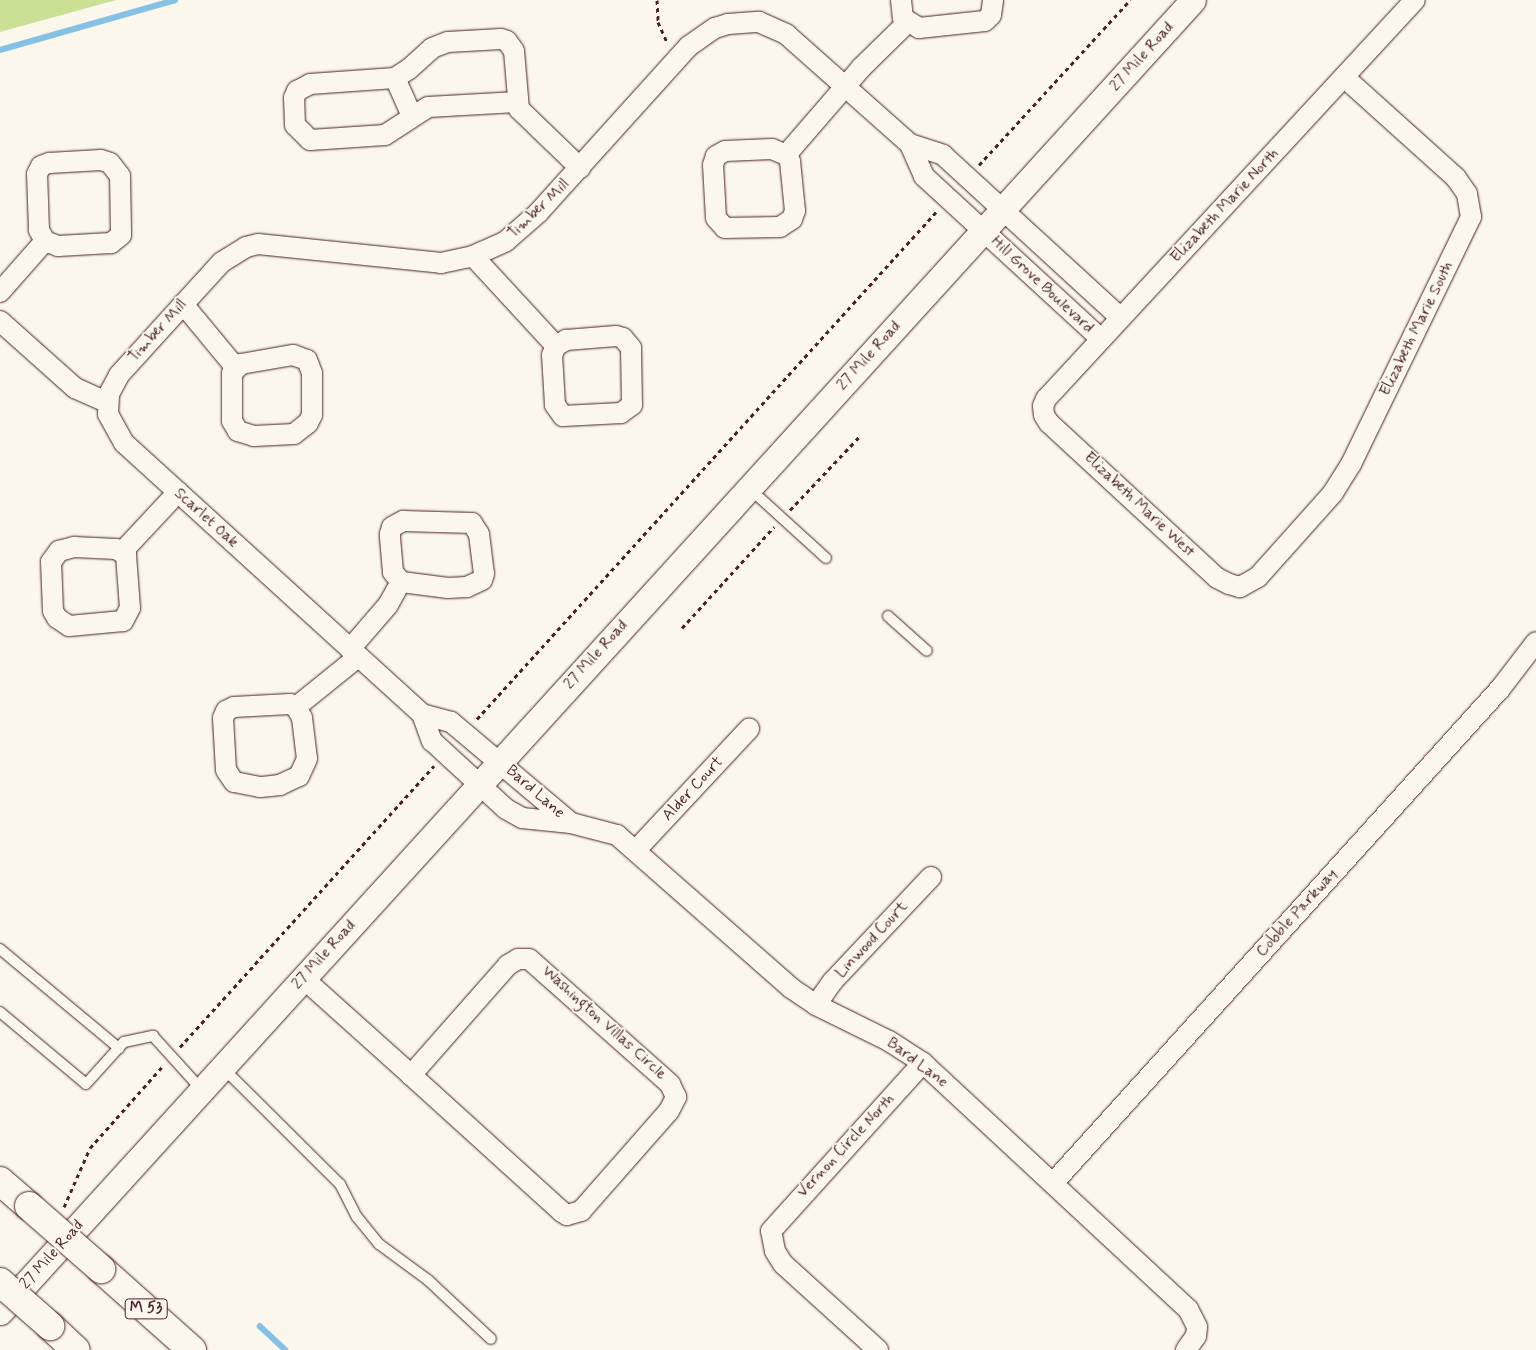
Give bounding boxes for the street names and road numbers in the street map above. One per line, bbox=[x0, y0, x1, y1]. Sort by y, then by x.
street label: 27 Mile Road bbox=[1106, 19, 1178, 95]
street label: Elizabeth Marie North bbox=[1167, 145, 1283, 267]
street label: Timber Mill bbox=[504, 175, 574, 243]
street label: Hill Grove Boulevard bbox=[987, 233, 1097, 337]
street label: Elizabeth Marie South bbox=[1376, 259, 1458, 399]
street label: Timber Mill bbox=[125, 296, 191, 366]
street label: 27 Mile Road bbox=[833, 318, 905, 394]
street label: Elizabeth Marie West bbox=[1079, 448, 1199, 562]
street label: Scarlet Oak bbox=[170, 484, 242, 552]
street label: 27 Mile Road bbox=[560, 617, 632, 693]
street label: Alder Court bbox=[659, 753, 727, 825]
street label: Bard Lane bbox=[502, 761, 568, 823]
street label: Cobble Parkway bbox=[1253, 865, 1341, 961]
street label: Linwood Court bbox=[832, 898, 912, 982]
street label: 27 Mile Road bbox=[288, 917, 360, 993]
street label: Washington Villas Circle bbox=[538, 962, 670, 1084]
street label: Bard Lane bbox=[883, 1034, 951, 1092]
street label: Vernon Circle North bbox=[793, 1090, 899, 1202]
street label: 27 Mile Road bbox=[16, 1217, 88, 1293]
road number: M 53 bbox=[124, 1296, 168, 1322]

